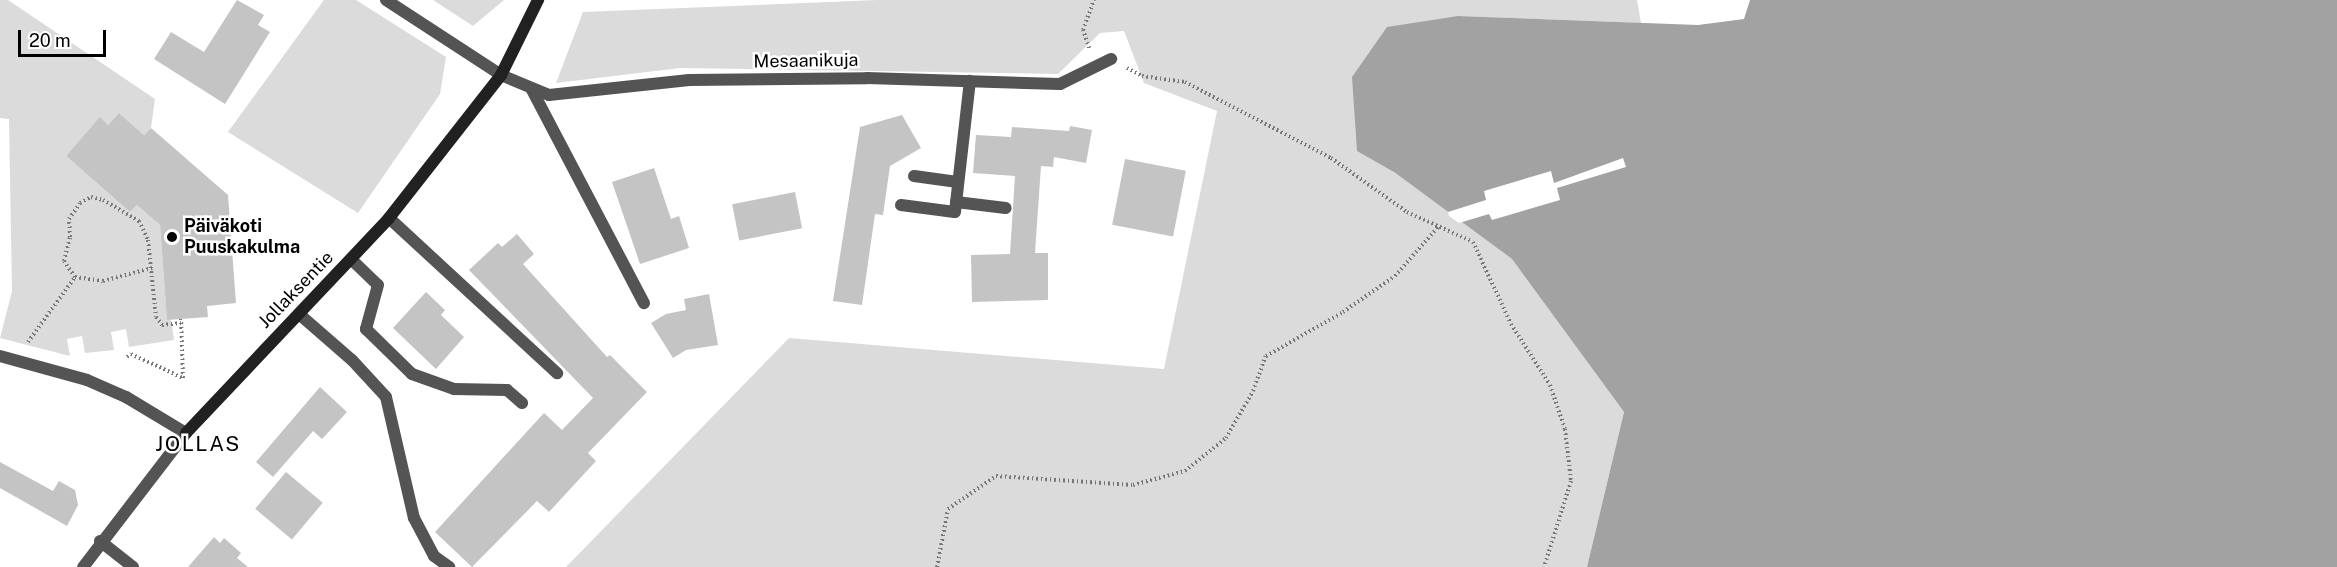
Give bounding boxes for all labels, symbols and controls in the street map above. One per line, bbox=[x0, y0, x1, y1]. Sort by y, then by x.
scale bar bbox=[21, 18, 110, 56]
text: 20 m bbox=[29, 30, 71, 51]
street label: Mesaanikuja bbox=[753, 49, 859, 73]
place label: Päiväkoti Puuskakulma bbox=[184, 216, 300, 258]
marker: Päiväkoti Puuskakulma bbox=[165, 230, 179, 244]
street label: Jollaksentie bbox=[254, 247, 338, 333]
district label: JOLLAS bbox=[155, 431, 241, 457]

